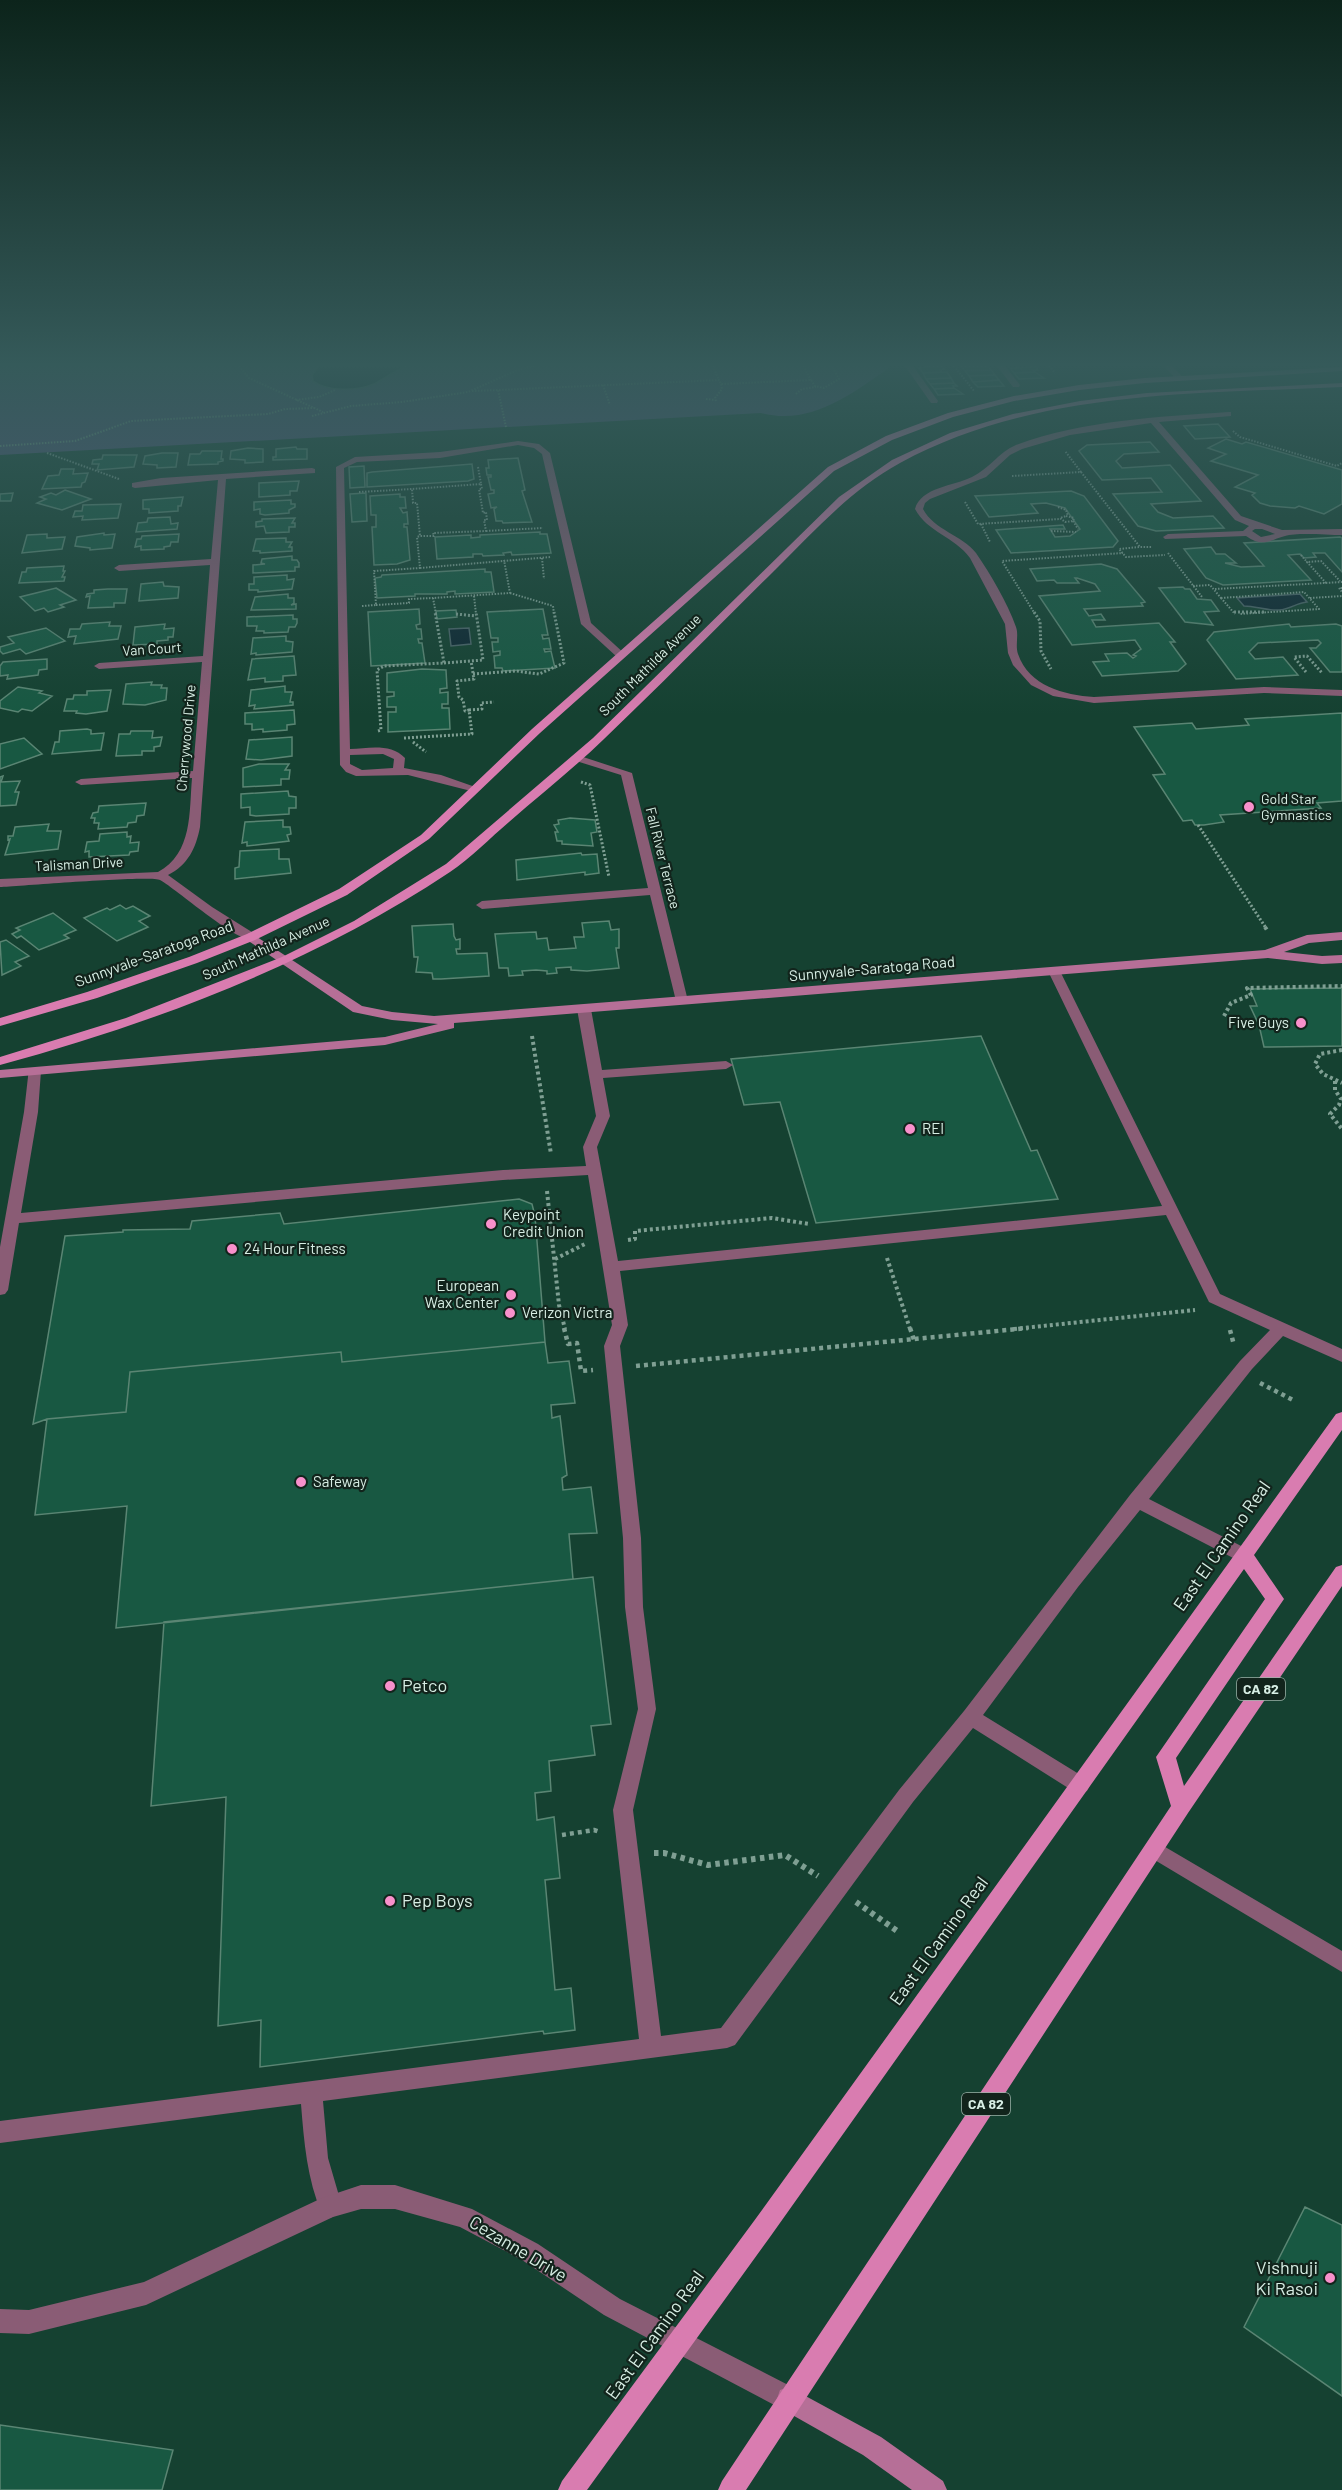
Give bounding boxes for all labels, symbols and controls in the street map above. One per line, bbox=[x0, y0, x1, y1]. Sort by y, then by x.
street label: South Mathilda Avenue bbox=[595, 610, 704, 719]
street label: Van Court bbox=[122, 638, 182, 659]
street label: Cherrywood Drive bbox=[172, 684, 199, 792]
place label: Gold Star Gymnastics bbox=[1261, 790, 1332, 823]
marker: Gold Star Gymnastics bbox=[1242, 800, 1256, 814]
street label: Fall River Terrace bbox=[643, 805, 684, 911]
street label: Talisman Drive bbox=[34, 853, 124, 874]
street label: South Mathilda Avenue bbox=[200, 912, 332, 983]
street label: Sunnyvale-Saratoga Road bbox=[72, 916, 235, 990]
street label: Sunnyvale-Saratoga Road bbox=[788, 952, 956, 984]
place label: Five Guys bbox=[1228, 1013, 1289, 1031]
marker: Five Guys bbox=[1294, 1016, 1308, 1030]
place label: REI bbox=[922, 1119, 944, 1137]
marker: REI bbox=[903, 1122, 917, 1136]
place label: Keypoint Credit Union bbox=[503, 1205, 584, 1240]
marker: Keypoint Credit Union bbox=[484, 1217, 498, 1231]
place label: 24 Hour Fitness bbox=[244, 1239, 346, 1257]
marker: 24 Hour Fitness bbox=[225, 1242, 239, 1256]
place label: European Wax Center bbox=[425, 1276, 500, 1311]
marker: European Wax Center bbox=[504, 1288, 518, 1302]
place label: Verizon Victra bbox=[522, 1303, 612, 1321]
marker: Verizon Victra bbox=[503, 1306, 517, 1320]
place label: Safeway bbox=[313, 1472, 367, 1490]
marker: Safeway bbox=[294, 1475, 308, 1489]
street label: East El Camino Real bbox=[1168, 1476, 1274, 1615]
place label: Petco bbox=[402, 1674, 447, 1696]
road number: CA 82 bbox=[1237, 1678, 1285, 1700]
marker: Petco bbox=[383, 1679, 397, 1693]
street label: East El Camino Real bbox=[884, 1872, 992, 2009]
place label: Pep Boys bbox=[402, 1889, 473, 1911]
marker: Pep Boys bbox=[383, 1894, 397, 1908]
road number: CA 82 bbox=[962, 2093, 1010, 2115]
street label: Cezanne Drive bbox=[466, 2210, 571, 2286]
place label: Vishnuji Ki Rasoi bbox=[1256, 2256, 1318, 2299]
street label: East El Camino Real bbox=[600, 2266, 708, 2403]
marker: Vishnuji Ki Rasoi bbox=[1323, 2271, 1337, 2285]

